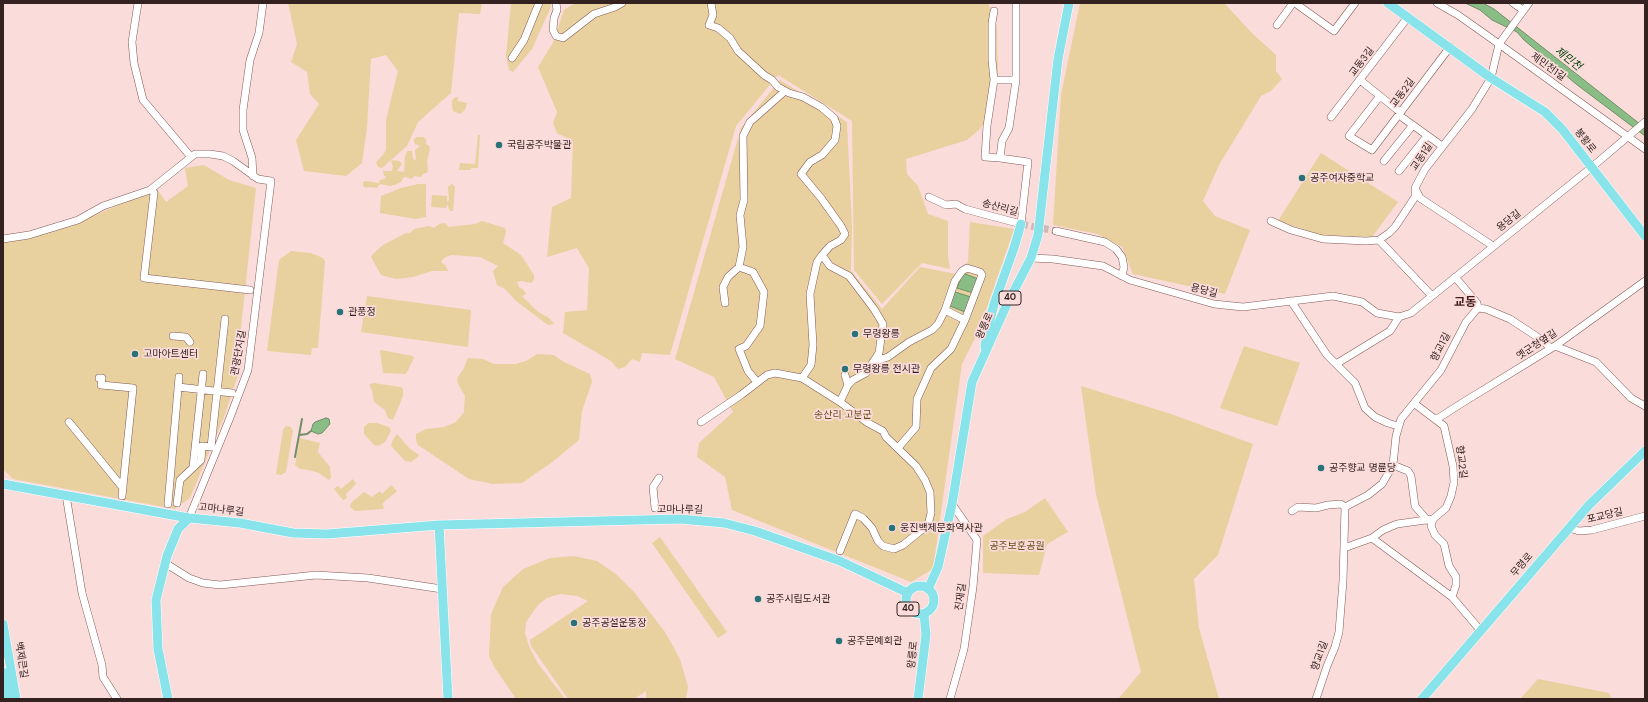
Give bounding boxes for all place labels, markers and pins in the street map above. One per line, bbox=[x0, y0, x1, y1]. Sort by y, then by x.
place label: 국립공주박물관 bbox=[507, 139, 571, 151]
marker: 국립공주박물관 bbox=[494, 140, 504, 150]
place label: 공주여자중학교 bbox=[1310, 172, 1374, 184]
marker: 공주여자중학교 bbox=[1297, 173, 1307, 183]
place label: 관풍정 bbox=[348, 306, 376, 318]
marker: 관풍정 bbox=[335, 307, 345, 317]
place label: 무령왕릉 bbox=[863, 328, 900, 340]
marker: 무령왕릉 bbox=[850, 329, 860, 339]
place label: 고마아트센터 bbox=[143, 348, 198, 360]
marker: 고마아트센터 bbox=[130, 349, 140, 359]
place label: 무령왕릉 전시관 bbox=[853, 363, 920, 375]
marker: 무령왕릉 전시관 bbox=[840, 364, 850, 374]
place label: 공주향교 명륜당 bbox=[1329, 462, 1396, 474]
marker: 공주향교 명륜당 bbox=[1316, 463, 1326, 473]
place label: 웅진백제문화역사관 bbox=[900, 522, 983, 534]
marker: 웅진백제문화역사관 bbox=[887, 523, 897, 533]
place label: 공주시립도서관 bbox=[766, 593, 830, 605]
marker: 공주시립도서관 bbox=[753, 594, 763, 604]
place label: 공주공설운동장 bbox=[582, 617, 646, 629]
marker: 공주공설운동장 bbox=[569, 618, 579, 628]
place label: 공주문예회관 bbox=[847, 635, 902, 647]
marker: 공주문예회관 bbox=[834, 636, 844, 646]

